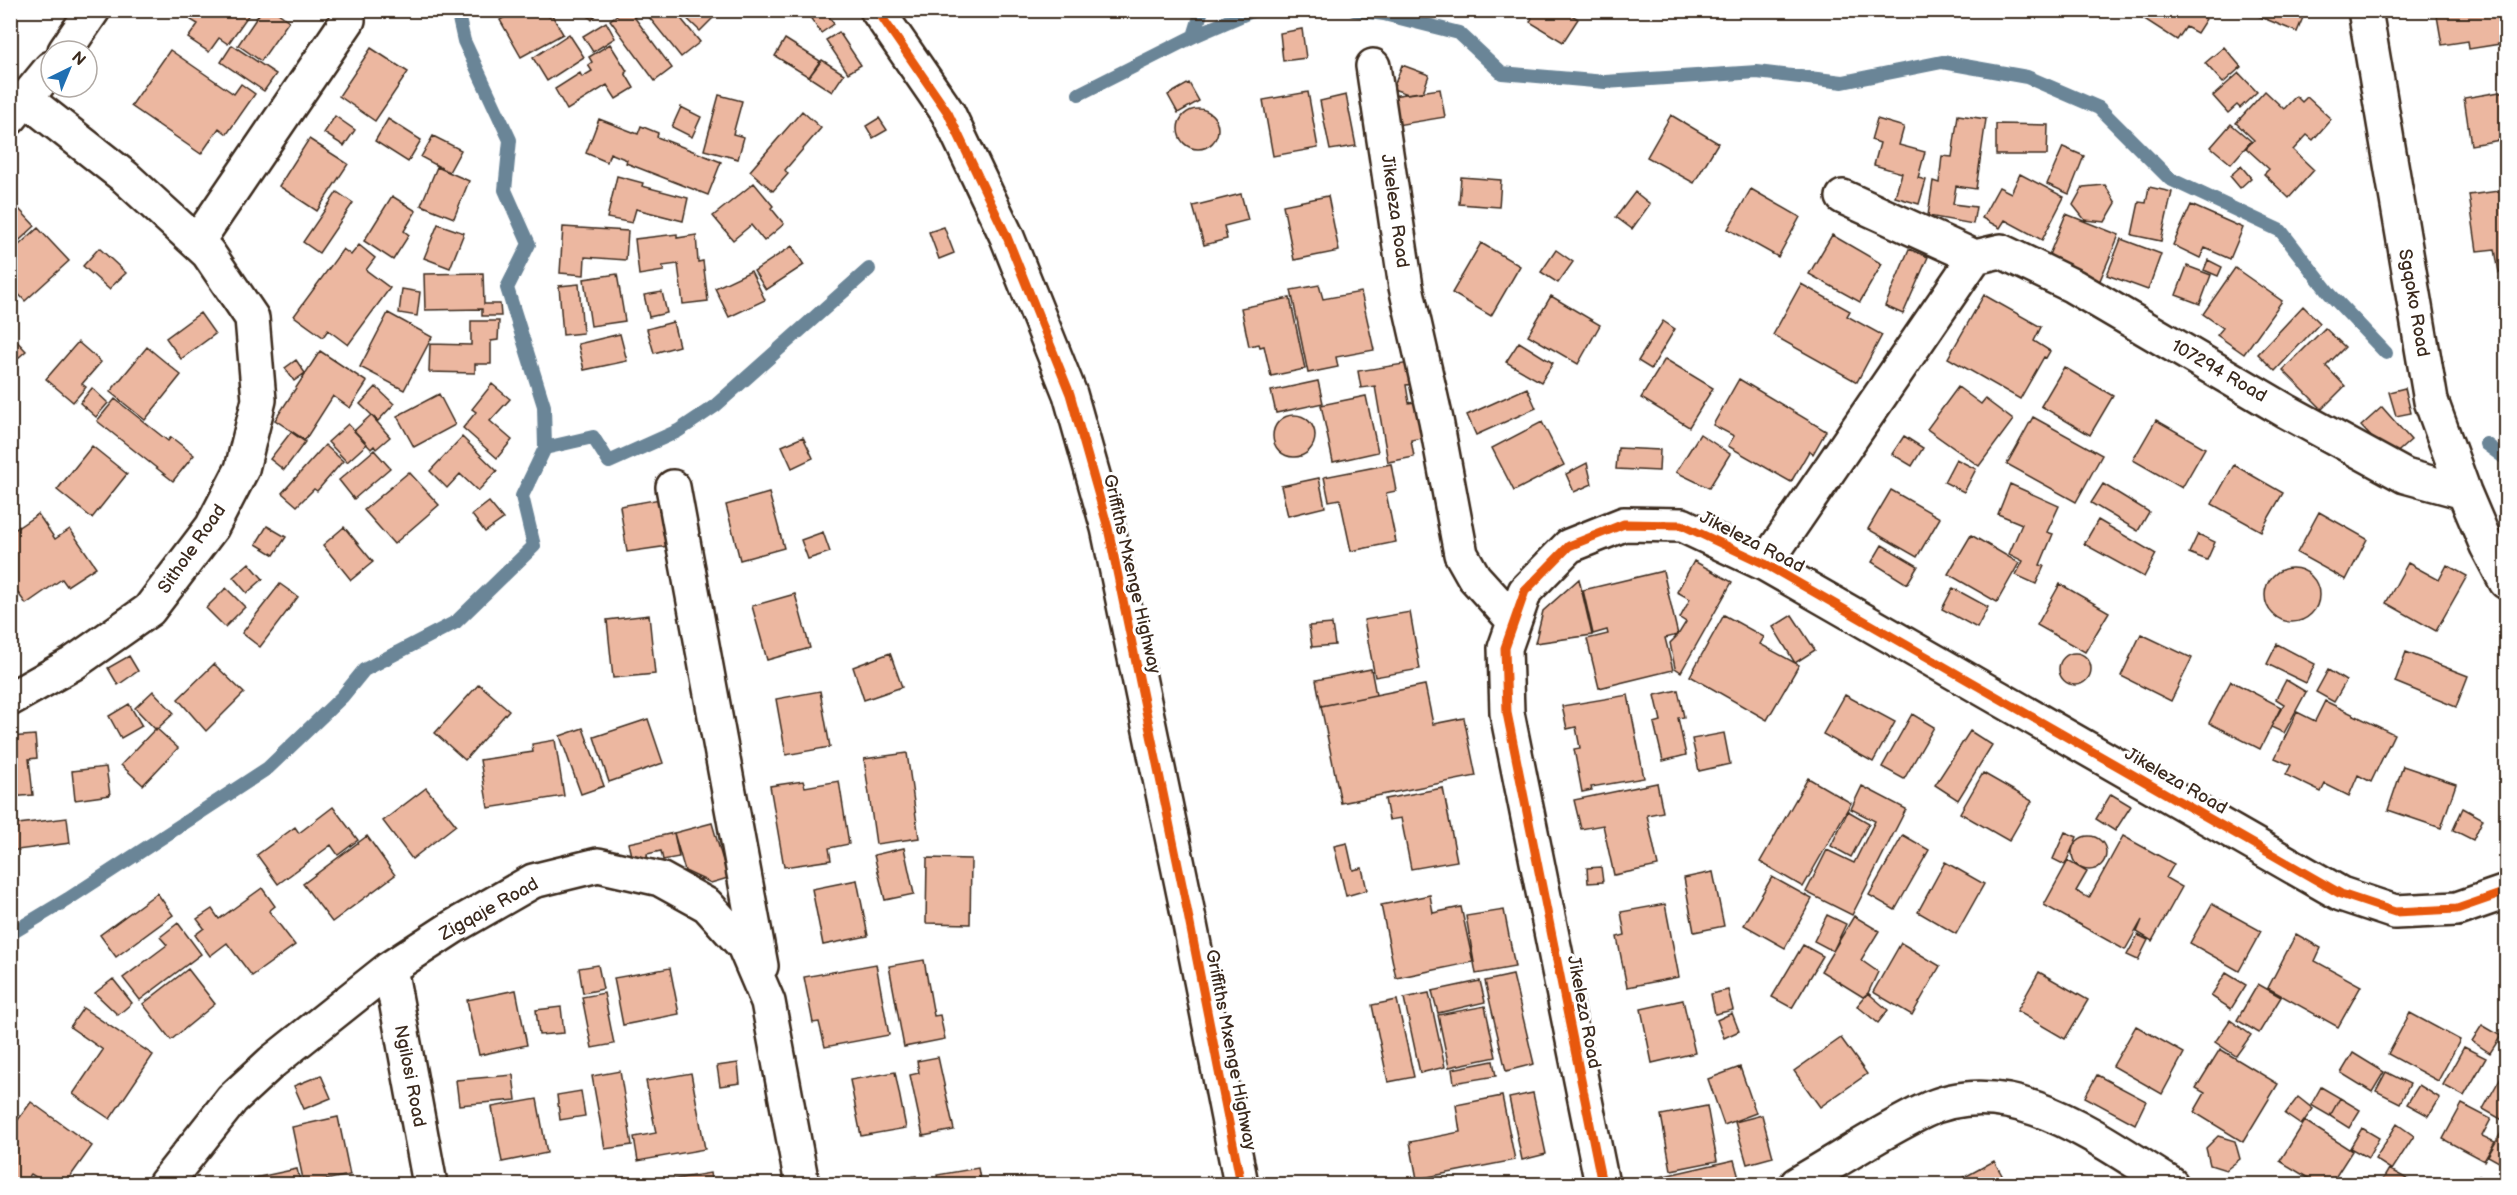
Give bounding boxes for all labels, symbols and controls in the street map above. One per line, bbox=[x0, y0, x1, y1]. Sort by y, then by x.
north arrow bbox=[39, 39, 99, 99]
text: N bbox=[67, 48, 89, 70]
street label: Jikeleza Road bbox=[1377, 153, 1413, 269]
street label: Sgqoko Road bbox=[2394, 247, 2434, 359]
street label: 107294 Road bbox=[2168, 335, 2270, 407]
street label: Griffiths Mxenge Highway bbox=[1099, 472, 1165, 677]
street label: Sithole Road bbox=[154, 500, 230, 598]
street label: Jikeleza Road bbox=[1696, 507, 1808, 577]
street label: Jikeleza Road bbox=[2121, 743, 2231, 819]
street label: Zigqaje Road bbox=[435, 873, 542, 945]
street label: Griffiths Mxenge Highway bbox=[1201, 948, 1261, 1153]
street label: Jikeleza Road bbox=[1563, 954, 1605, 1070]
street label: Ngilosi Road bbox=[390, 1023, 430, 1129]

